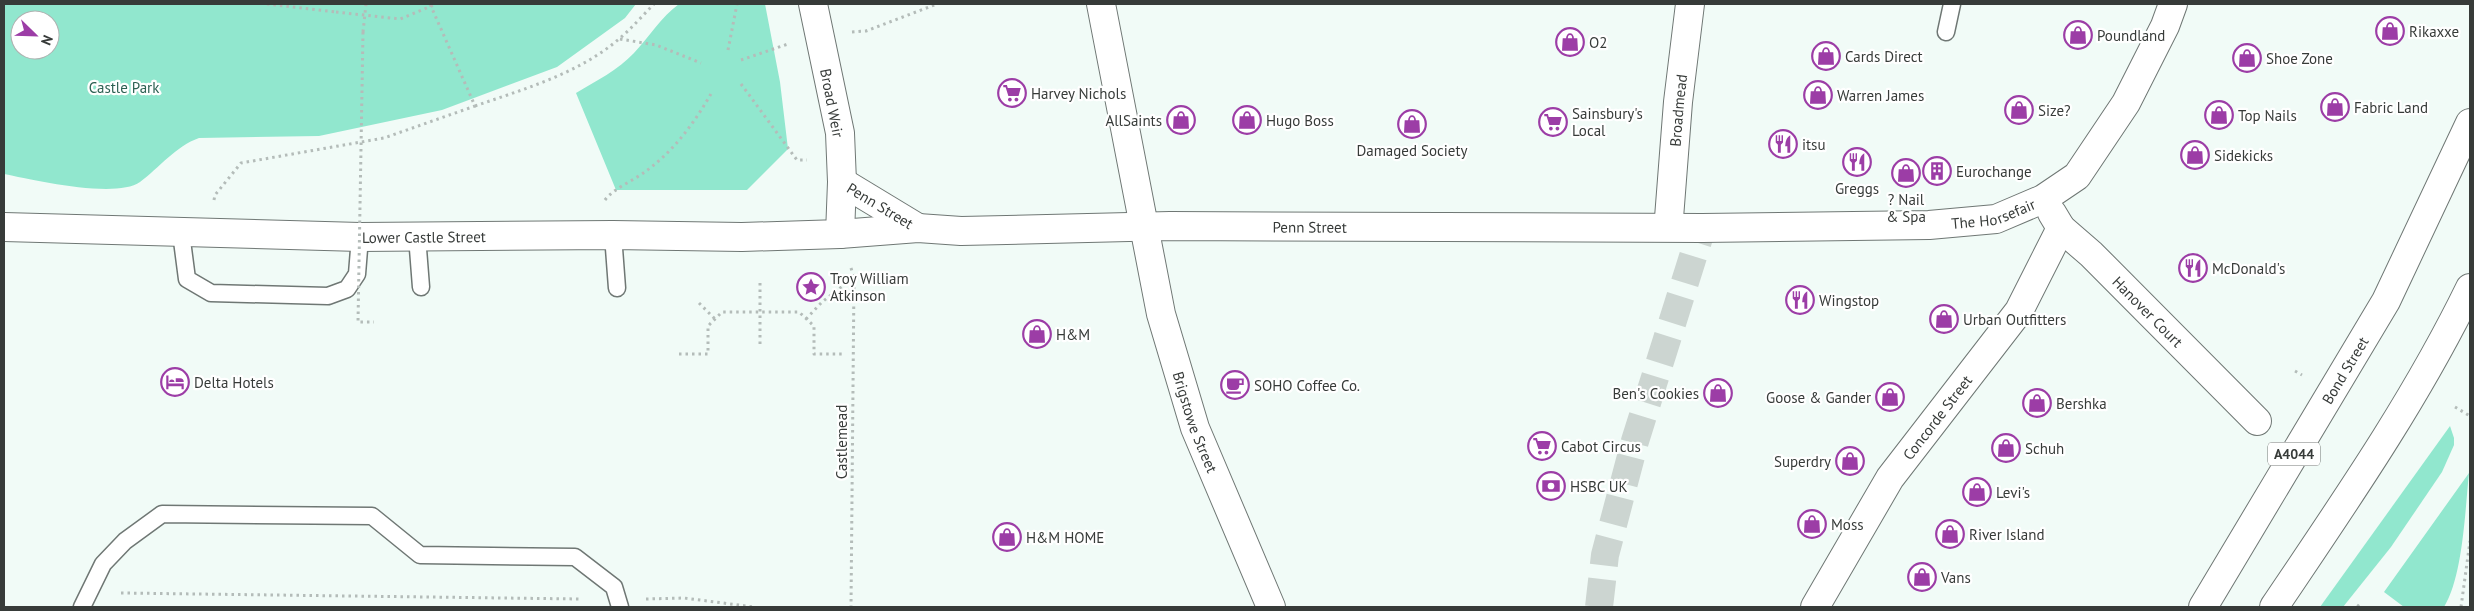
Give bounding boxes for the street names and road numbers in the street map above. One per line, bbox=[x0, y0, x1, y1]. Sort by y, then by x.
street label: Broad Weir bbox=[816, 67, 848, 139]
street label: Broadmead bbox=[1665, 73, 1691, 147]
street label: Penn Street bbox=[844, 178, 917, 233]
street label: The Horsefair bbox=[1950, 194, 2038, 232]
street label: Penn Street bbox=[1272, 217, 1347, 236]
street label: Lower Castle Street bbox=[362, 227, 486, 246]
street label: Hanover Court bbox=[2109, 272, 2187, 351]
street label: Bond Street bbox=[2317, 333, 2372, 407]
street label: Brigstowe Street bbox=[1169, 369, 1222, 475]
street label: Concorde Street bbox=[1898, 371, 1976, 463]
street label: Castlemead bbox=[832, 405, 851, 479]
road number: A4044 bbox=[2268, 442, 2320, 466]

